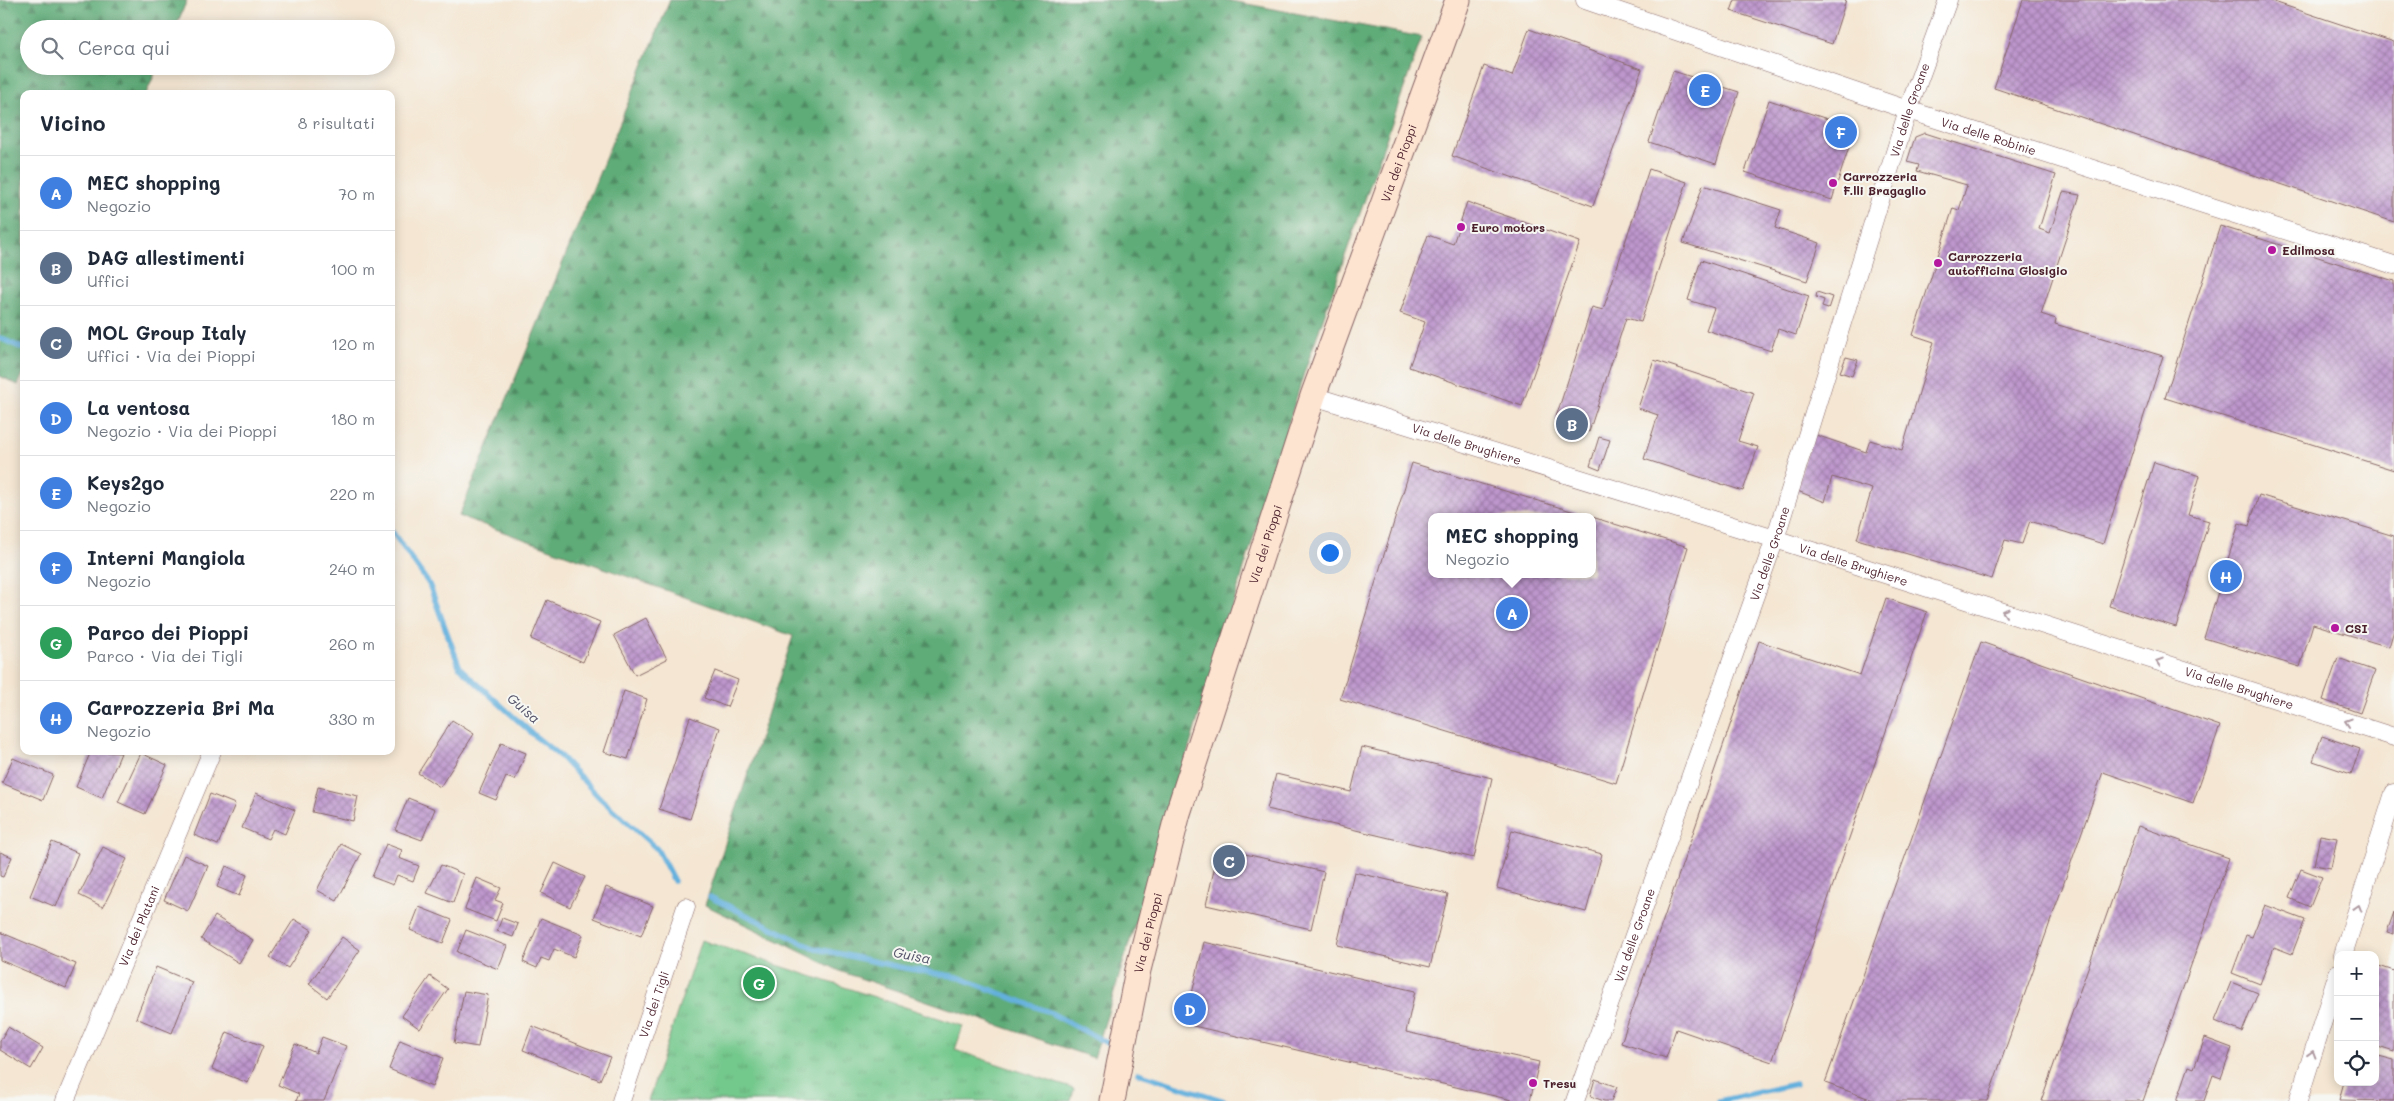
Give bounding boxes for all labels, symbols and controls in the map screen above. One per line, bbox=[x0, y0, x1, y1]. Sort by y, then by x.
search box bbox=[20, 20, 395, 75]
icon: search bbox=[38, 34, 66, 62]
text: Cerca qui bbox=[78, 35, 170, 60]
street label: Via delle Groane bbox=[1886, 61, 1933, 159]
pin: E bbox=[1689, 71, 1721, 109]
text: Vicino bbox=[40, 109, 105, 136]
text: 8 risultati bbox=[298, 112, 375, 133]
pin: F bbox=[1825, 113, 1857, 151]
street label: Via delle Robinie bbox=[1939, 113, 2038, 158]
street label: Via dei Pioppi bbox=[1377, 122, 1420, 204]
place label: Carrozzeria F.lli Bragaglio bbox=[1843, 168, 1926, 198]
text: MEC shopping bbox=[87, 170, 220, 195]
marker: Carrozzeria F.lli Bragaglio bbox=[1827, 177, 1839, 189]
text: A bbox=[50, 183, 62, 204]
text: 70 m bbox=[338, 183, 375, 204]
text: Negozio bbox=[87, 195, 151, 216]
place label: Euro motors bbox=[1471, 219, 1545, 235]
marker: Euro motors bbox=[1455, 221, 1467, 233]
place label: Edilmosa bbox=[2282, 242, 2335, 258]
marker: Edilmosa bbox=[2266, 244, 2278, 256]
text: DAG allestimenti bbox=[87, 245, 245, 270]
place label: Carrozzeria autofficina Glosigio bbox=[1948, 248, 2067, 278]
marker: Carrozzeria autofficina Glosigio bbox=[1932, 257, 1944, 269]
text: B bbox=[51, 258, 61, 279]
text: 100 m bbox=[330, 258, 375, 279]
text: Uffici bbox=[87, 270, 129, 291]
text: MOL Group Italy bbox=[87, 320, 247, 345]
text: C bbox=[50, 333, 62, 354]
text: 120 m bbox=[331, 333, 375, 354]
text: Uffici · Via dei Pioppi bbox=[87, 345, 256, 366]
text: La ventosa bbox=[87, 395, 190, 420]
pin: B bbox=[1556, 405, 1588, 443]
text: D bbox=[50, 408, 62, 429]
text: 180 m bbox=[330, 408, 375, 429]
street label: Via delle Brughiere bbox=[1410, 419, 1523, 468]
text: Negozio · Via dei Pioppi bbox=[87, 420, 277, 441]
text: Keys2go bbox=[87, 470, 164, 495]
text: E bbox=[51, 483, 61, 504]
text: 220 m bbox=[329, 483, 375, 504]
text: Negozio bbox=[87, 495, 151, 516]
street label: Via dei Pioppi bbox=[1245, 503, 1285, 586]
street label: Via delle Groane bbox=[1746, 504, 1793, 603]
popup bbox=[1428, 513, 1596, 578]
text: MEC shopping bbox=[1445, 523, 1579, 548]
street label: Via delle Brughiere bbox=[1797, 539, 1910, 589]
your location bbox=[1317, 540, 1343, 566]
text: Interni Mangiola bbox=[87, 545, 245, 570]
text: Negozio bbox=[1445, 548, 1509, 569]
pin: H bbox=[2210, 557, 2242, 595]
text: F bbox=[51, 558, 61, 579]
text: 240 m bbox=[329, 558, 375, 579]
text: Negozio bbox=[87, 570, 151, 591]
pin: A bbox=[1496, 594, 1528, 632]
one-way arrow bbox=[2001, 608, 2009, 618]
text: Parco dei Pioppi bbox=[87, 620, 249, 645]
place label: CSI bbox=[2345, 620, 2368, 636]
marker: CSI bbox=[2329, 622, 2341, 634]
text: G bbox=[50, 633, 62, 654]
text: 260 m bbox=[329, 633, 375, 654]
text: Parco · Via dei Tigli bbox=[87, 645, 243, 666]
one-way arrow bbox=[2156, 657, 2164, 667]
street label: Via delle Brughiere bbox=[2183, 663, 2296, 712]
water label: Guisa bbox=[503, 688, 545, 728]
text: Carrozzeria Bri Ma bbox=[87, 695, 275, 720]
text: H bbox=[50, 708, 62, 729]
text: 330 m bbox=[329, 708, 375, 729]
one-way arrow bbox=[2344, 718, 2352, 728]
text: Negozio bbox=[87, 720, 151, 741]
pin: C bbox=[1213, 842, 1245, 880]
street label: Via dei Platani bbox=[114, 883, 163, 969]
street label: Via delle Groane bbox=[1610, 886, 1658, 984]
street label: Via dei Pioppi bbox=[1130, 891, 1165, 974]
one-way arrow bbox=[2352, 905, 2362, 913]
water label: Guisa bbox=[892, 942, 932, 968]
map controls bbox=[2334, 951, 2379, 1086]
button: + bbox=[2334, 951, 2379, 996]
pin: G bbox=[743, 964, 775, 1002]
street label: Via dei Tigli bbox=[635, 969, 672, 1040]
pin: D bbox=[1174, 990, 1206, 1028]
button: − bbox=[2334, 996, 2379, 1041]
button: locate bbox=[2334, 1041, 2379, 1086]
one-way arrow bbox=[2307, 1051, 2317, 1059]
place label: Tresu bbox=[1543, 1075, 1577, 1091]
marker: Tresu bbox=[1527, 1077, 1539, 1089]

